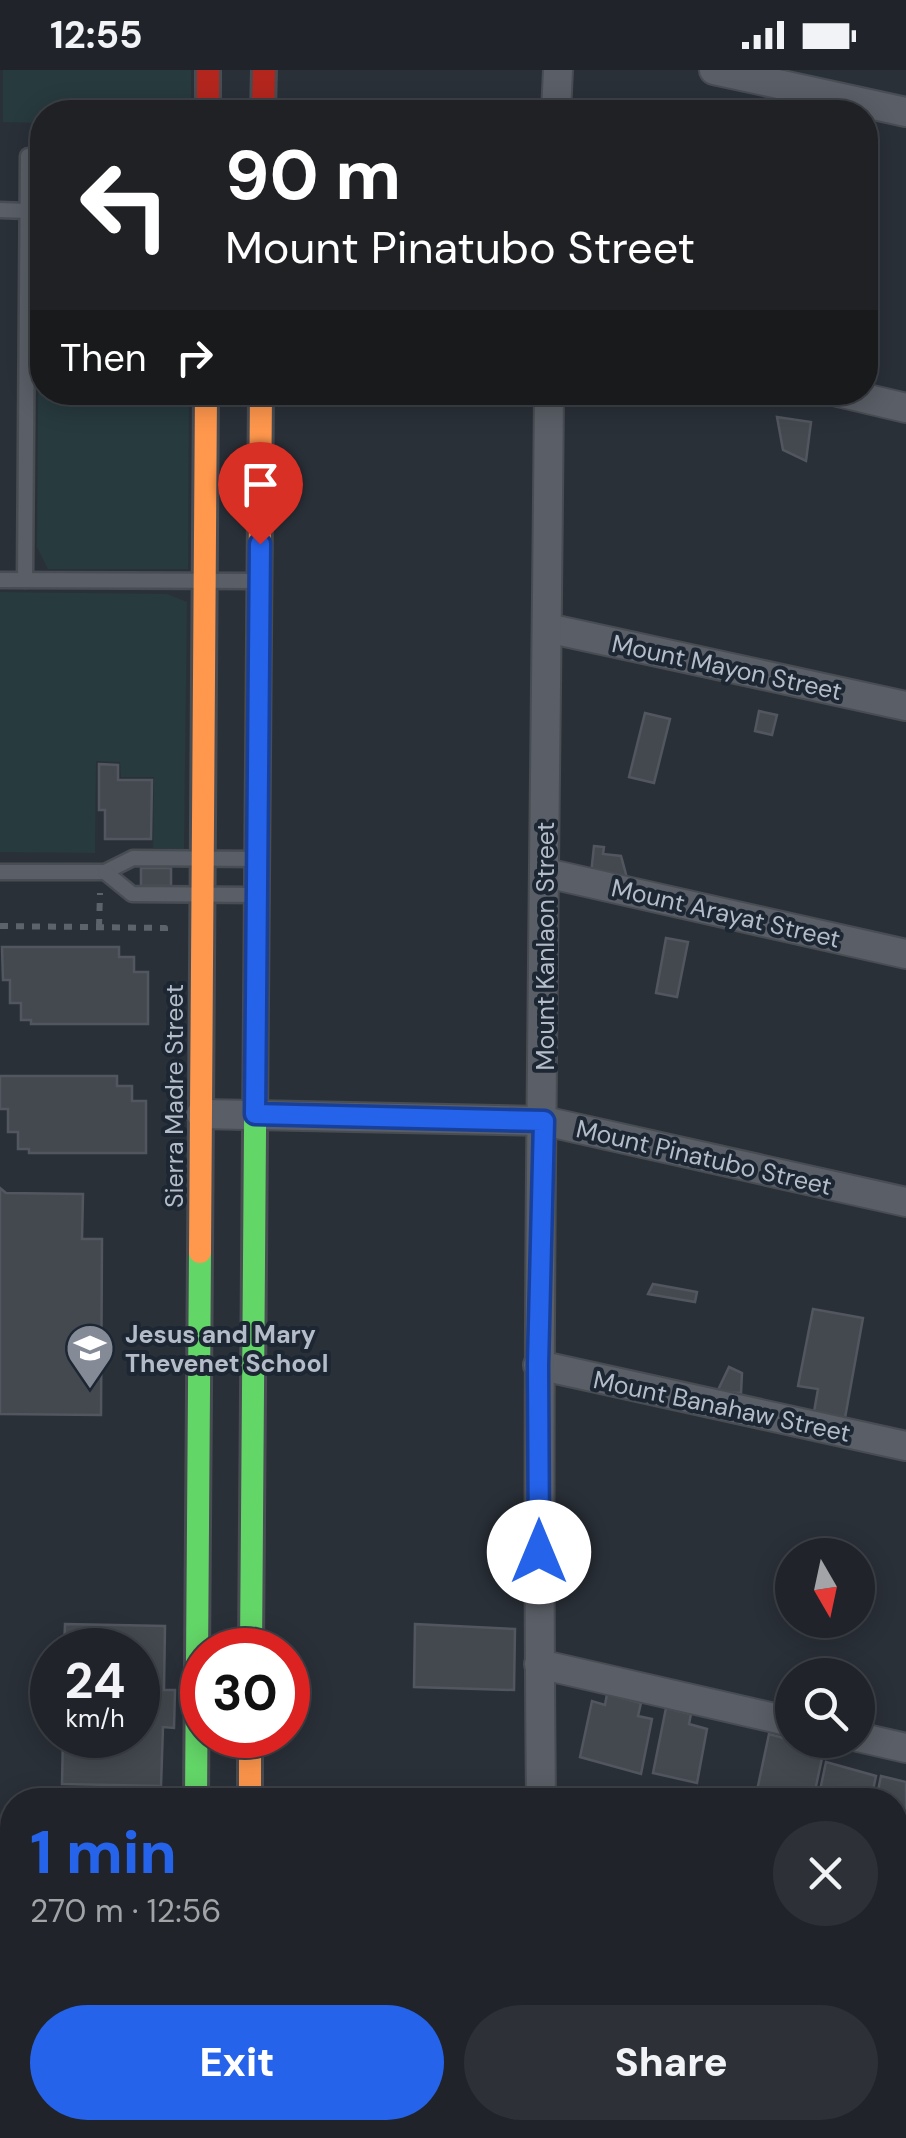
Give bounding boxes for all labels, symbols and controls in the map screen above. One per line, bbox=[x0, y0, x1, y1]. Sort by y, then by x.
text: 12:55 bbox=[50, 10, 143, 60]
text: 90 m bbox=[225, 130, 401, 221]
icon: left bbox=[60, 140, 190, 270]
text: Mount Pinatubo Street bbox=[225, 218, 695, 277]
icon: right bbox=[167, 330, 222, 385]
text: Then bbox=[60, 333, 147, 383]
pin bbox=[218, 442, 303, 545]
icon: arrive bbox=[233, 457, 288, 512]
street label: Mount Mayon Street bbox=[609, 627, 845, 708]
street label: Mount Kanlaon Street bbox=[529, 822, 562, 1070]
street label: Mount Arayat Street bbox=[608, 871, 843, 956]
street label: Sierra Madre Street bbox=[158, 984, 191, 1208]
street label: Mount Pinatubo Street bbox=[573, 1112, 835, 1203]
place label: Jesus and Mary Thevenet School bbox=[125, 1318, 328, 1380]
school or university icon: Jesus and Mary Thevenet School bbox=[64, 1322, 116, 1390]
street label: Mount Banahaw Street bbox=[590, 1363, 853, 1450]
position arrow bbox=[487, 1500, 591, 1604]
north arrow bbox=[775, 1538, 875, 1638]
map controls bbox=[775, 1538, 875, 1758]
speed limit sign: 30 bbox=[180, 1628, 310, 1758]
text: 24 bbox=[65, 1648, 126, 1714]
button: search bbox=[775, 1658, 875, 1758]
text: km/h bbox=[65, 1702, 125, 1735]
text: 1 min bbox=[30, 1813, 177, 1892]
button: close bbox=[773, 1821, 878, 1926]
text: 270 m · 12:56 bbox=[30, 1890, 221, 1932]
button: Exit bbox=[30, 2005, 444, 2120]
button: Share bbox=[464, 2005, 878, 2120]

